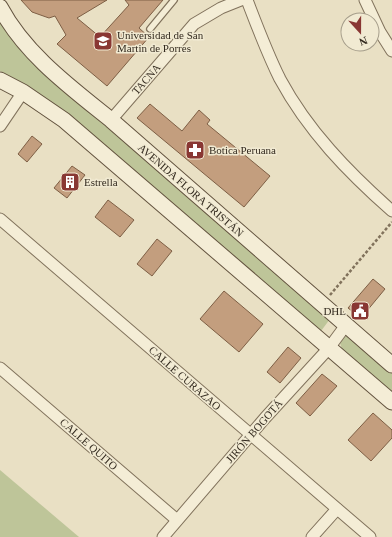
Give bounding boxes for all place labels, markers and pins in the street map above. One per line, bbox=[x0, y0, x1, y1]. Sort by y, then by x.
place label: Universidad de San Martin de Porres bbox=[117, 29, 204, 54]
school or university icon: Universidad de San Martin de Porres bbox=[92, 30, 114, 52]
pharmacy icon: Botica Peruana bbox=[184, 139, 206, 161]
place label: Botica Peruana bbox=[209, 144, 276, 156]
building icon: Estrella bbox=[59, 171, 81, 193]
place label: Estrella bbox=[84, 176, 118, 188]
public building icon: DHL bbox=[349, 300, 371, 322]
place label: DHL bbox=[323, 305, 346, 317]

